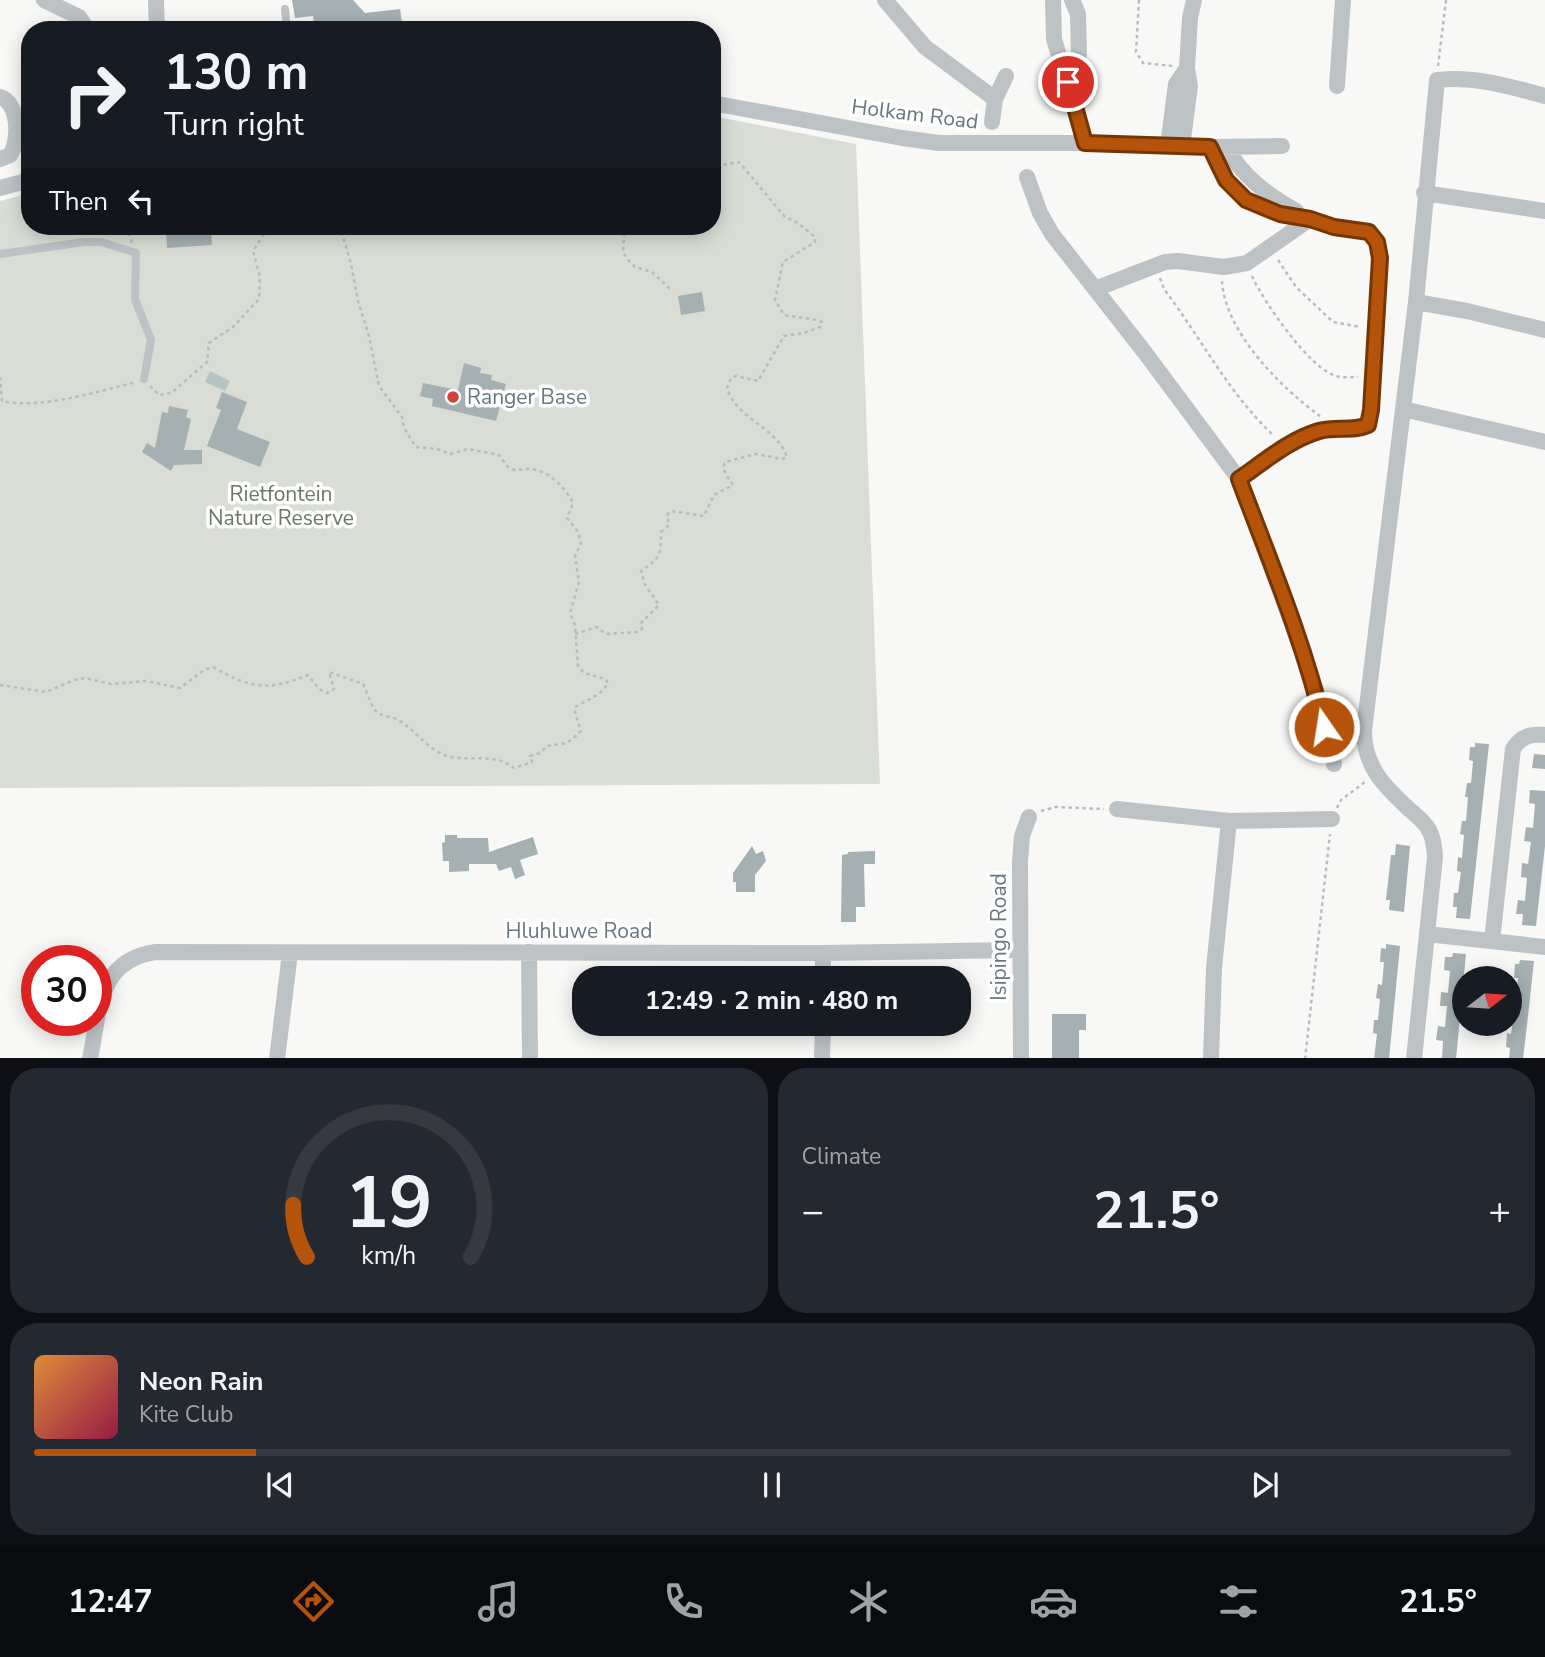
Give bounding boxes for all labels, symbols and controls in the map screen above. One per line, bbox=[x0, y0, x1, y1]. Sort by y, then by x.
text: 130 m bbox=[164, 39, 308, 106]
icon: right bbox=[49, 49, 140, 140]
pin bbox=[1038, 52, 1098, 112]
icon: arrive bbox=[1049, 63, 1087, 101]
street label: Holkam Road bbox=[850, 92, 980, 136]
text: Turn right bbox=[164, 103, 304, 146]
icon: left bbox=[122, 182, 160, 220]
text: Then bbox=[49, 184, 108, 219]
place label: Ranger Base bbox=[467, 383, 587, 411]
marker: Ranger Base bbox=[445, 389, 461, 405]
park label: Rietfontein Nature Reserve bbox=[208, 480, 354, 532]
position arrow bbox=[1287, 690, 1361, 764]
street label: Isipingo Road bbox=[985, 873, 1013, 1001]
street label: Hluhluwe Road bbox=[506, 917, 652, 945]
speed limit sign: 30 bbox=[21, 945, 112, 1036]
north arrow bbox=[1452, 966, 1522, 1036]
map controls bbox=[1452, 966, 1522, 1036]
text: 12:49 · 2 min · 480 m bbox=[645, 983, 898, 1018]
text: Climate bbox=[802, 1141, 881, 1172]
text: 19 bbox=[345, 1153, 432, 1253]
text: 21.5° bbox=[1093, 1175, 1219, 1246]
text: − bbox=[802, 1186, 824, 1237]
text: + bbox=[1488, 1186, 1511, 1237]
text: km/h bbox=[361, 1238, 416, 1272]
text: Neon Rain bbox=[139, 1364, 264, 1399]
text: Kite Club bbox=[139, 1399, 233, 1430]
icon: previous bbox=[261, 1466, 299, 1504]
icon: pause bbox=[753, 1466, 791, 1504]
icon: next bbox=[1246, 1466, 1284, 1504]
icon: directions bbox=[289, 1577, 338, 1626]
icon: music bbox=[474, 1577, 523, 1626]
icon: phone bbox=[659, 1577, 708, 1626]
icon: climate bbox=[844, 1577, 893, 1626]
icon: car bbox=[1029, 1577, 1078, 1626]
icon: filters bbox=[1214, 1577, 1263, 1626]
text: 12:47 bbox=[68, 1580, 153, 1623]
text: 21.5° bbox=[1399, 1580, 1477, 1623]

